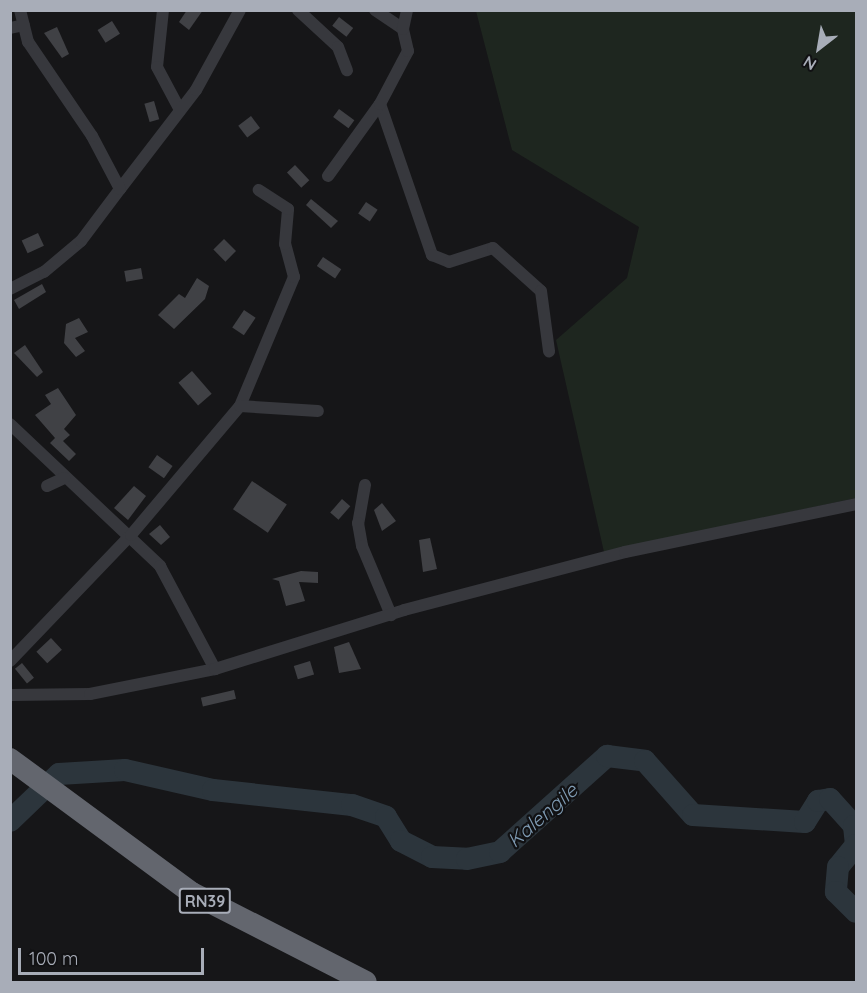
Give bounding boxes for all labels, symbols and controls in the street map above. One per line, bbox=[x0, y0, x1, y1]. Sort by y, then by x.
north arrow bbox=[789, 18, 849, 78]
text: N bbox=[800, 52, 820, 75]
water label: Kalengile bbox=[502, 778, 582, 852]
road number: RN39 bbox=[178, 888, 232, 914]
scale bar bbox=[21, 936, 207, 974]
text: 100 m bbox=[29, 947, 78, 970]

